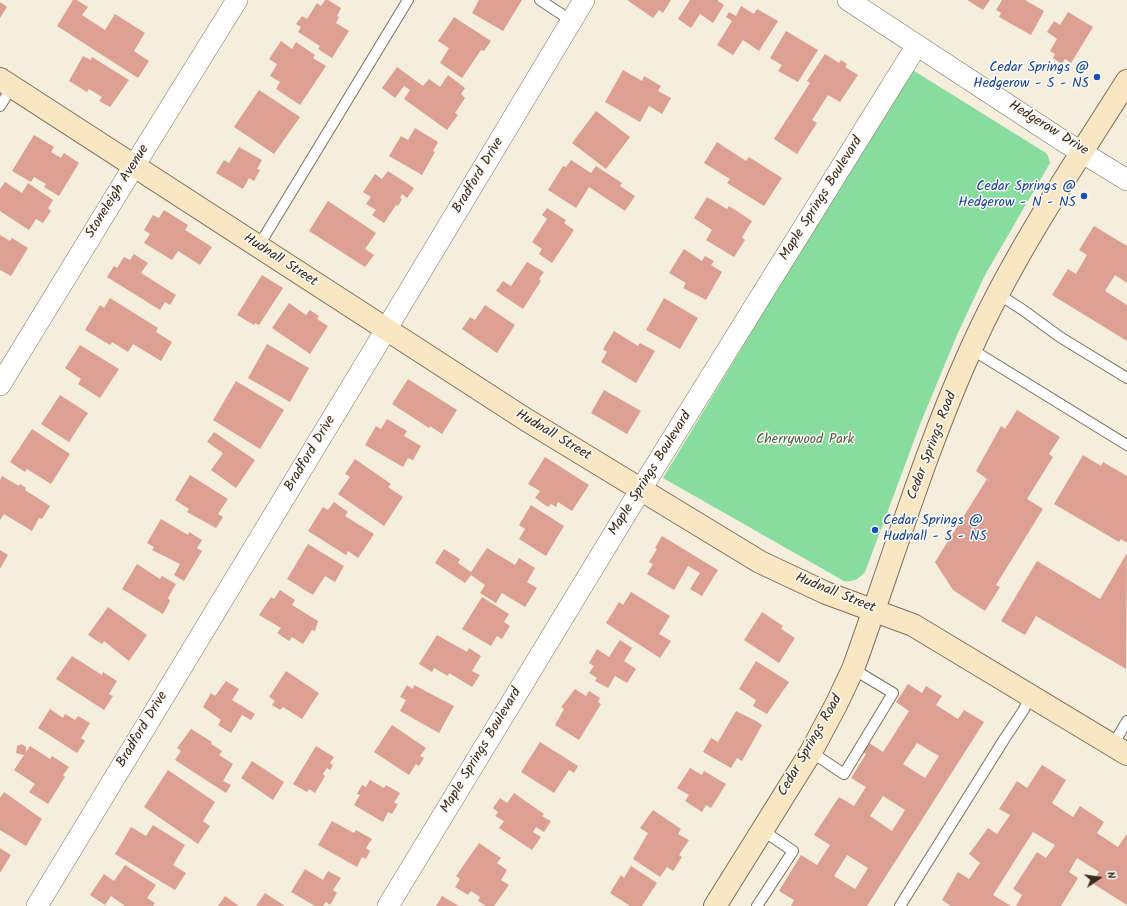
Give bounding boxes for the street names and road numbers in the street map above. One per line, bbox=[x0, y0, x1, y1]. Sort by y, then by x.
street label: Hedgerow Drive bbox=[1005, 98, 1091, 160]
street label: Maple Springs Boulevard bbox=[777, 134, 867, 264]
street label: Bradford Drive bbox=[450, 135, 508, 217]
street label: Stoneleigh Avenue bbox=[83, 142, 153, 242]
street label: Hudnall Street bbox=[240, 231, 320, 291]
street label: Cedar Springs Road bbox=[905, 390, 961, 502]
street label: Hudnall Street bbox=[512, 407, 594, 465]
street label: Maple Springs Boulevard bbox=[606, 409, 696, 539]
street label: Bradford Drive bbox=[282, 413, 340, 495]
street label: Hudnall Street bbox=[792, 570, 878, 618]
street label: Maple Springs Boulevard bbox=[438, 685, 526, 817]
street label: Bradford Drive bbox=[114, 689, 172, 771]
street label: Cedar Springs Road bbox=[775, 692, 847, 800]

